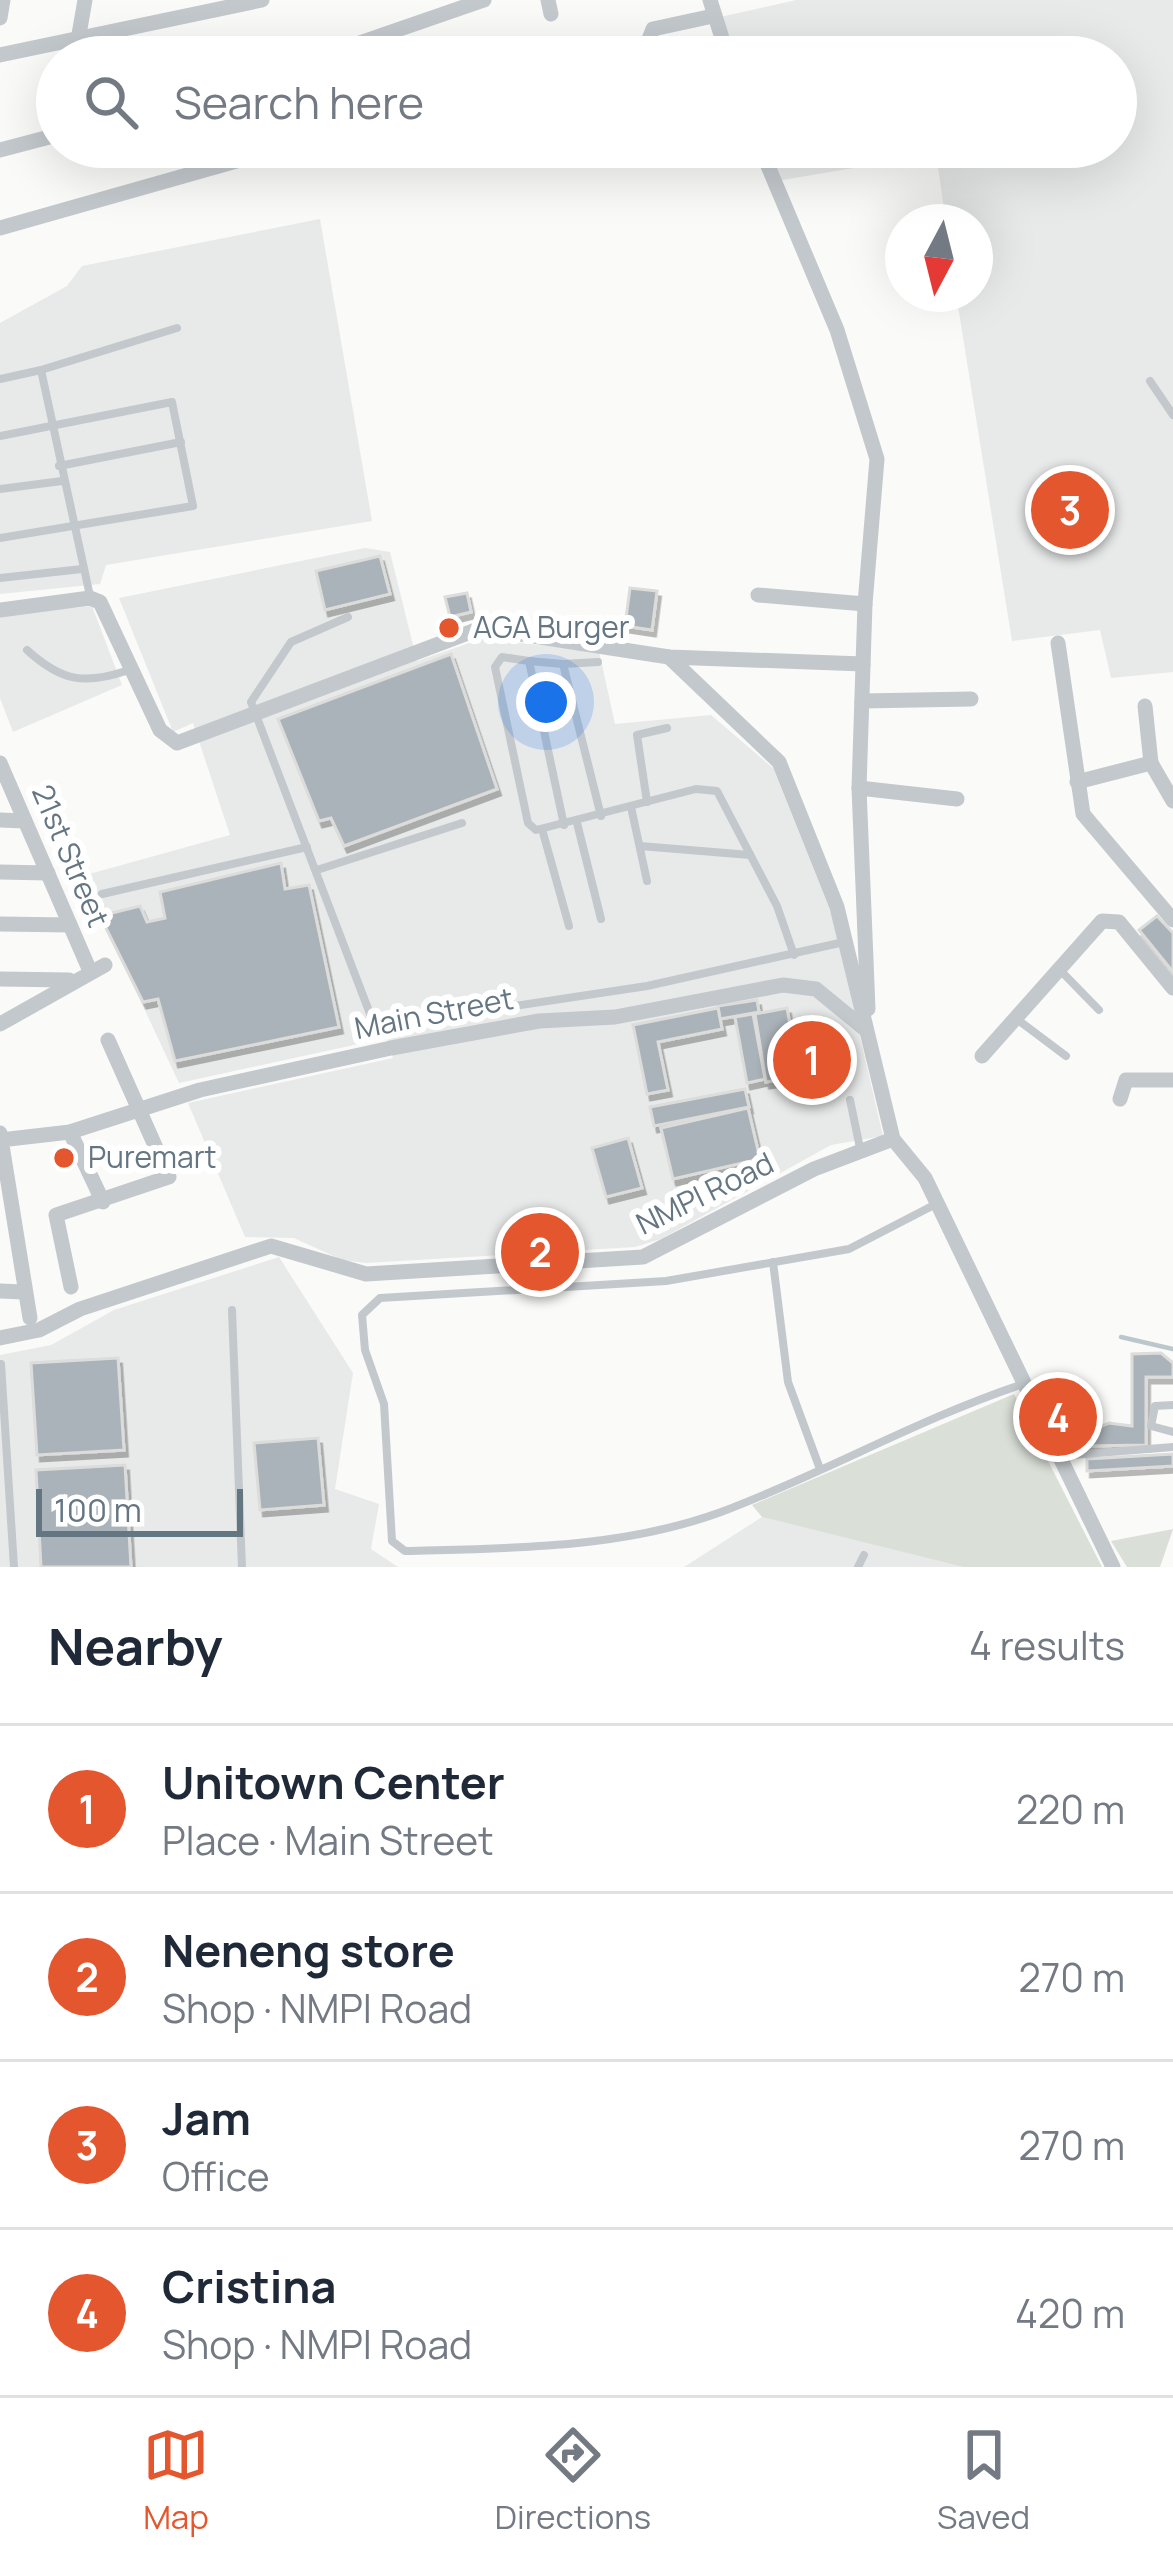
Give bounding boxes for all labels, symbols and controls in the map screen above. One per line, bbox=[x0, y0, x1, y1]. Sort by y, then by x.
search box bbox=[36, 36, 1137, 168]
icon: search bbox=[78, 69, 144, 135]
text: Search here bbox=[174, 71, 424, 133]
north arrow bbox=[885, 204, 993, 312]
pin: 3 bbox=[1031, 465, 1109, 555]
place label: AGA Burger bbox=[473, 606, 630, 647]
marker: AGA Burger bbox=[436, 615, 462, 641]
your location bbox=[516, 672, 576, 732]
street label: 21st Street bbox=[23, 778, 120, 933]
street label: Main Street bbox=[351, 977, 517, 1048]
pin: 1 bbox=[773, 1015, 851, 1105]
place label: Puremart bbox=[88, 1136, 216, 1177]
street label: NMPI Road bbox=[629, 1142, 780, 1244]
marker: Puremart bbox=[51, 1145, 77, 1171]
pin: 2 bbox=[501, 1207, 579, 1297]
pin: 4 bbox=[1019, 1372, 1097, 1462]
scale bar bbox=[36, 1483, 243, 1536]
text: 100 m bbox=[54, 1487, 142, 1532]
text: Nearby bbox=[48, 1611, 223, 1680]
text: 4 results bbox=[969, 1618, 1125, 1672]
text: Unitown Center bbox=[162, 1751, 505, 1813]
text: 1 bbox=[78, 1782, 96, 1836]
text: 220 m bbox=[1016, 1782, 1125, 1836]
text: Place · Main Street bbox=[162, 1813, 494, 1867]
text: Neneng store bbox=[162, 1919, 455, 1981]
text: 2 bbox=[75, 1950, 99, 2004]
text: 270 m bbox=[1019, 1950, 1125, 2004]
text: Shop · NMPI Road bbox=[162, 1981, 472, 2035]
text: Jam bbox=[162, 2087, 251, 2149]
text: 3 bbox=[76, 2118, 98, 2172]
text: 270 m bbox=[1019, 2118, 1125, 2172]
text: Office bbox=[162, 2149, 270, 2203]
text: Cristina bbox=[162, 2255, 336, 2317]
text: 4 bbox=[75, 2286, 99, 2340]
text: 420 m bbox=[1015, 2286, 1125, 2340]
text: Shop · NMPI Road bbox=[162, 2317, 472, 2371]
tab: Map bbox=[143, 2422, 209, 2539]
tab: Directions bbox=[495, 2422, 651, 2539]
tab: Saved bbox=[937, 2422, 1030, 2539]

